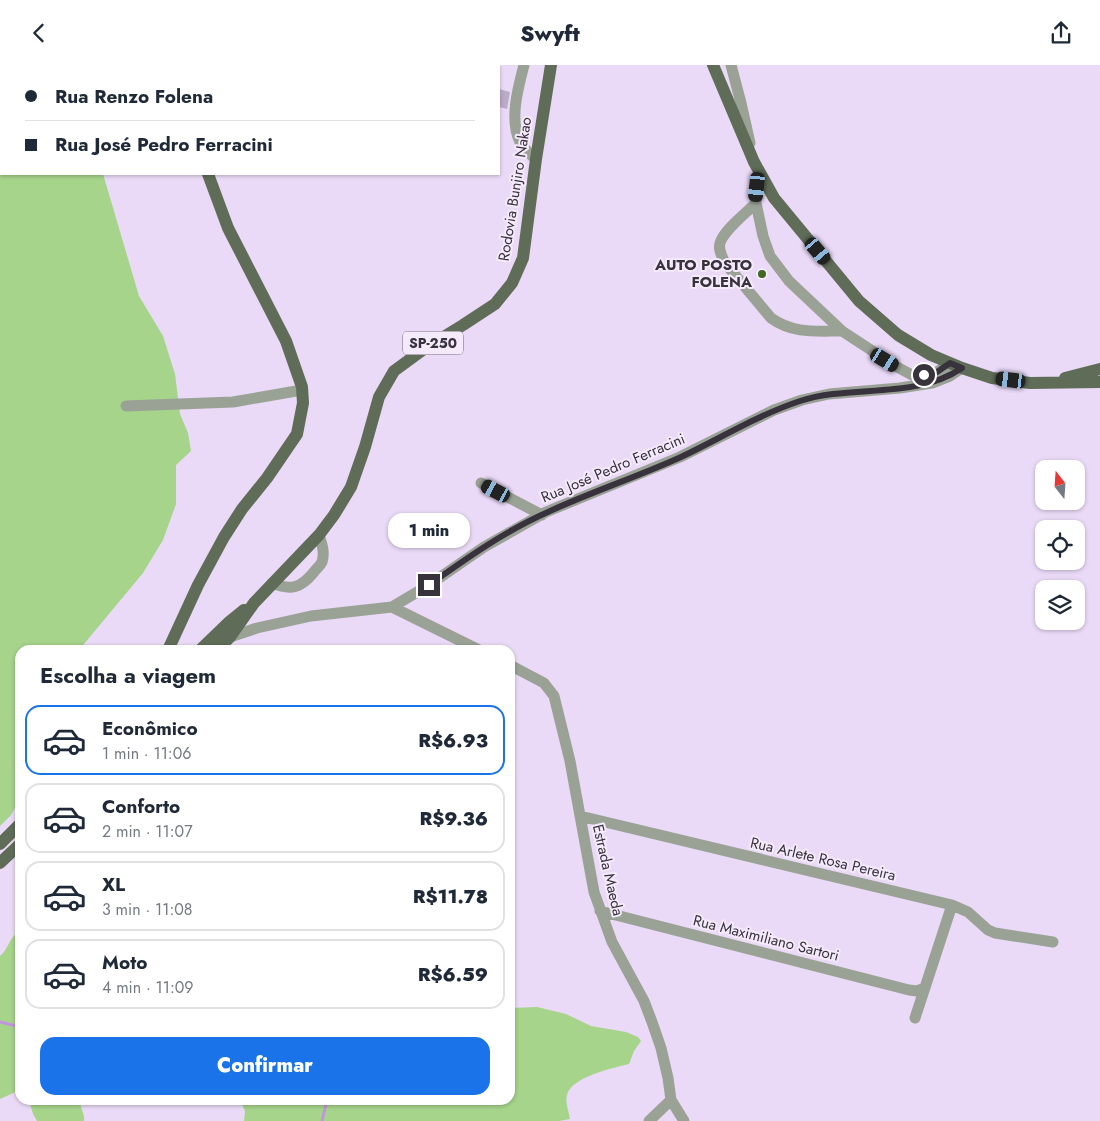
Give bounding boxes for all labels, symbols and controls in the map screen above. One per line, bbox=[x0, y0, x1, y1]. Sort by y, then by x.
text: Swyft bbox=[520, 17, 580, 49]
icon: back bbox=[25, 19, 53, 47]
icon: share bbox=[1047, 19, 1075, 47]
text: Rua Renzo Folena bbox=[55, 83, 213, 110]
street label: Rodovia Bunjiro Nakao bbox=[493, 115, 537, 263]
text: Rua José Pedro Ferracini bbox=[55, 131, 273, 158]
car bbox=[747, 171, 766, 203]
car bbox=[802, 235, 833, 267]
place label: AUTO POSTO FOLENA bbox=[654, 254, 753, 293]
marker: AUTO POSTO FOLENA bbox=[756, 268, 768, 280]
road number: SP-250 bbox=[403, 331, 463, 355]
car bbox=[868, 346, 901, 374]
route start bbox=[913, 364, 935, 386]
car bbox=[995, 371, 1026, 389]
street label: Rua José Pedro Ferracini bbox=[537, 428, 689, 508]
north arrow bbox=[1035, 460, 1085, 510]
map controls bbox=[1035, 460, 1085, 630]
car bbox=[479, 477, 512, 505]
callout: 1 min bbox=[388, 513, 470, 547]
text: 1 min bbox=[409, 519, 449, 542]
button: locate bbox=[1035, 520, 1085, 570]
route end bbox=[418, 574, 440, 596]
button: layers bbox=[1035, 580, 1085, 630]
text: Escolha a viagem bbox=[40, 659, 216, 691]
text: Econômico bbox=[102, 715, 198, 742]
icon: car bbox=[42, 718, 87, 763]
text: R$6.93 bbox=[418, 727, 488, 754]
text: 1 min · 11:06 bbox=[102, 742, 191, 765]
text: Conforto bbox=[102, 793, 180, 820]
icon: car bbox=[42, 796, 87, 841]
text: R$9.36 bbox=[420, 805, 488, 832]
text: 2 min · 11:07 bbox=[102, 820, 193, 843]
street label: Estrada Maeda bbox=[587, 822, 629, 918]
street label: Rua Arlete Rosa Pereira bbox=[748, 832, 898, 886]
text: XL bbox=[102, 871, 125, 898]
icon: car bbox=[42, 874, 87, 919]
text: R$11.78 bbox=[413, 883, 488, 910]
text: 3 min · 11:08 bbox=[102, 898, 193, 921]
street label: Rua Maximiliano Sartori bbox=[691, 909, 841, 967]
text: Moto bbox=[102, 949, 147, 976]
icon: car bbox=[42, 952, 87, 997]
text: R$6.59 bbox=[418, 961, 488, 988]
text: 4 min · 11:09 bbox=[102, 976, 194, 999]
button: Confirmar bbox=[40, 1037, 490, 1095]

